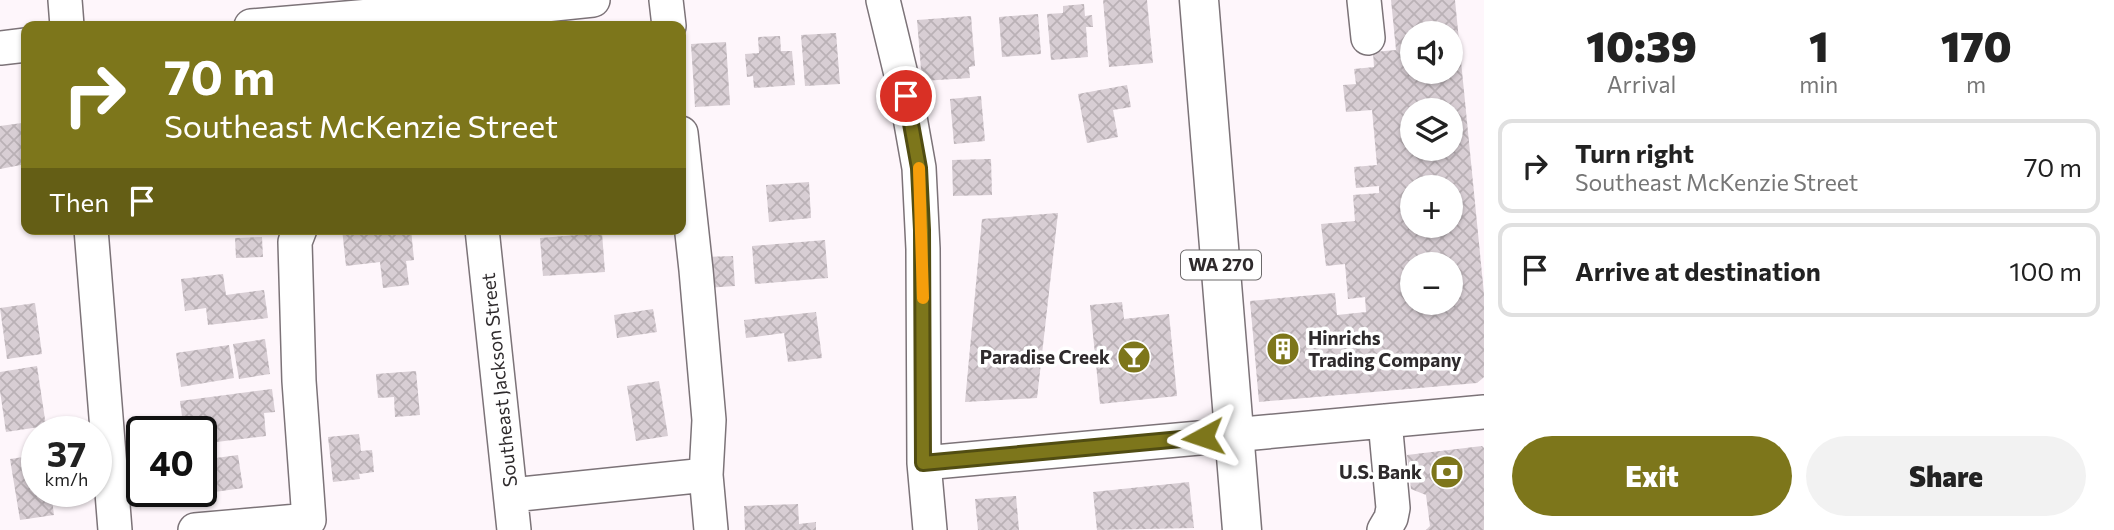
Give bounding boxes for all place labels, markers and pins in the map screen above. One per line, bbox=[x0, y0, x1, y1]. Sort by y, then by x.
pin bbox=[876, 66, 936, 126]
place label: Hinrichs Trading Company bbox=[1308, 326, 1462, 371]
building icon: Hinrichs Trading Company bbox=[1264, 330, 1302, 368]
bar icon: Paradise Creek bbox=[1115, 338, 1153, 376]
place label: Paradise Creek bbox=[980, 345, 1110, 368]
bank icon: U.S. Bank bbox=[1428, 453, 1466, 491]
place label: U.S. Bank bbox=[1339, 460, 1422, 483]

